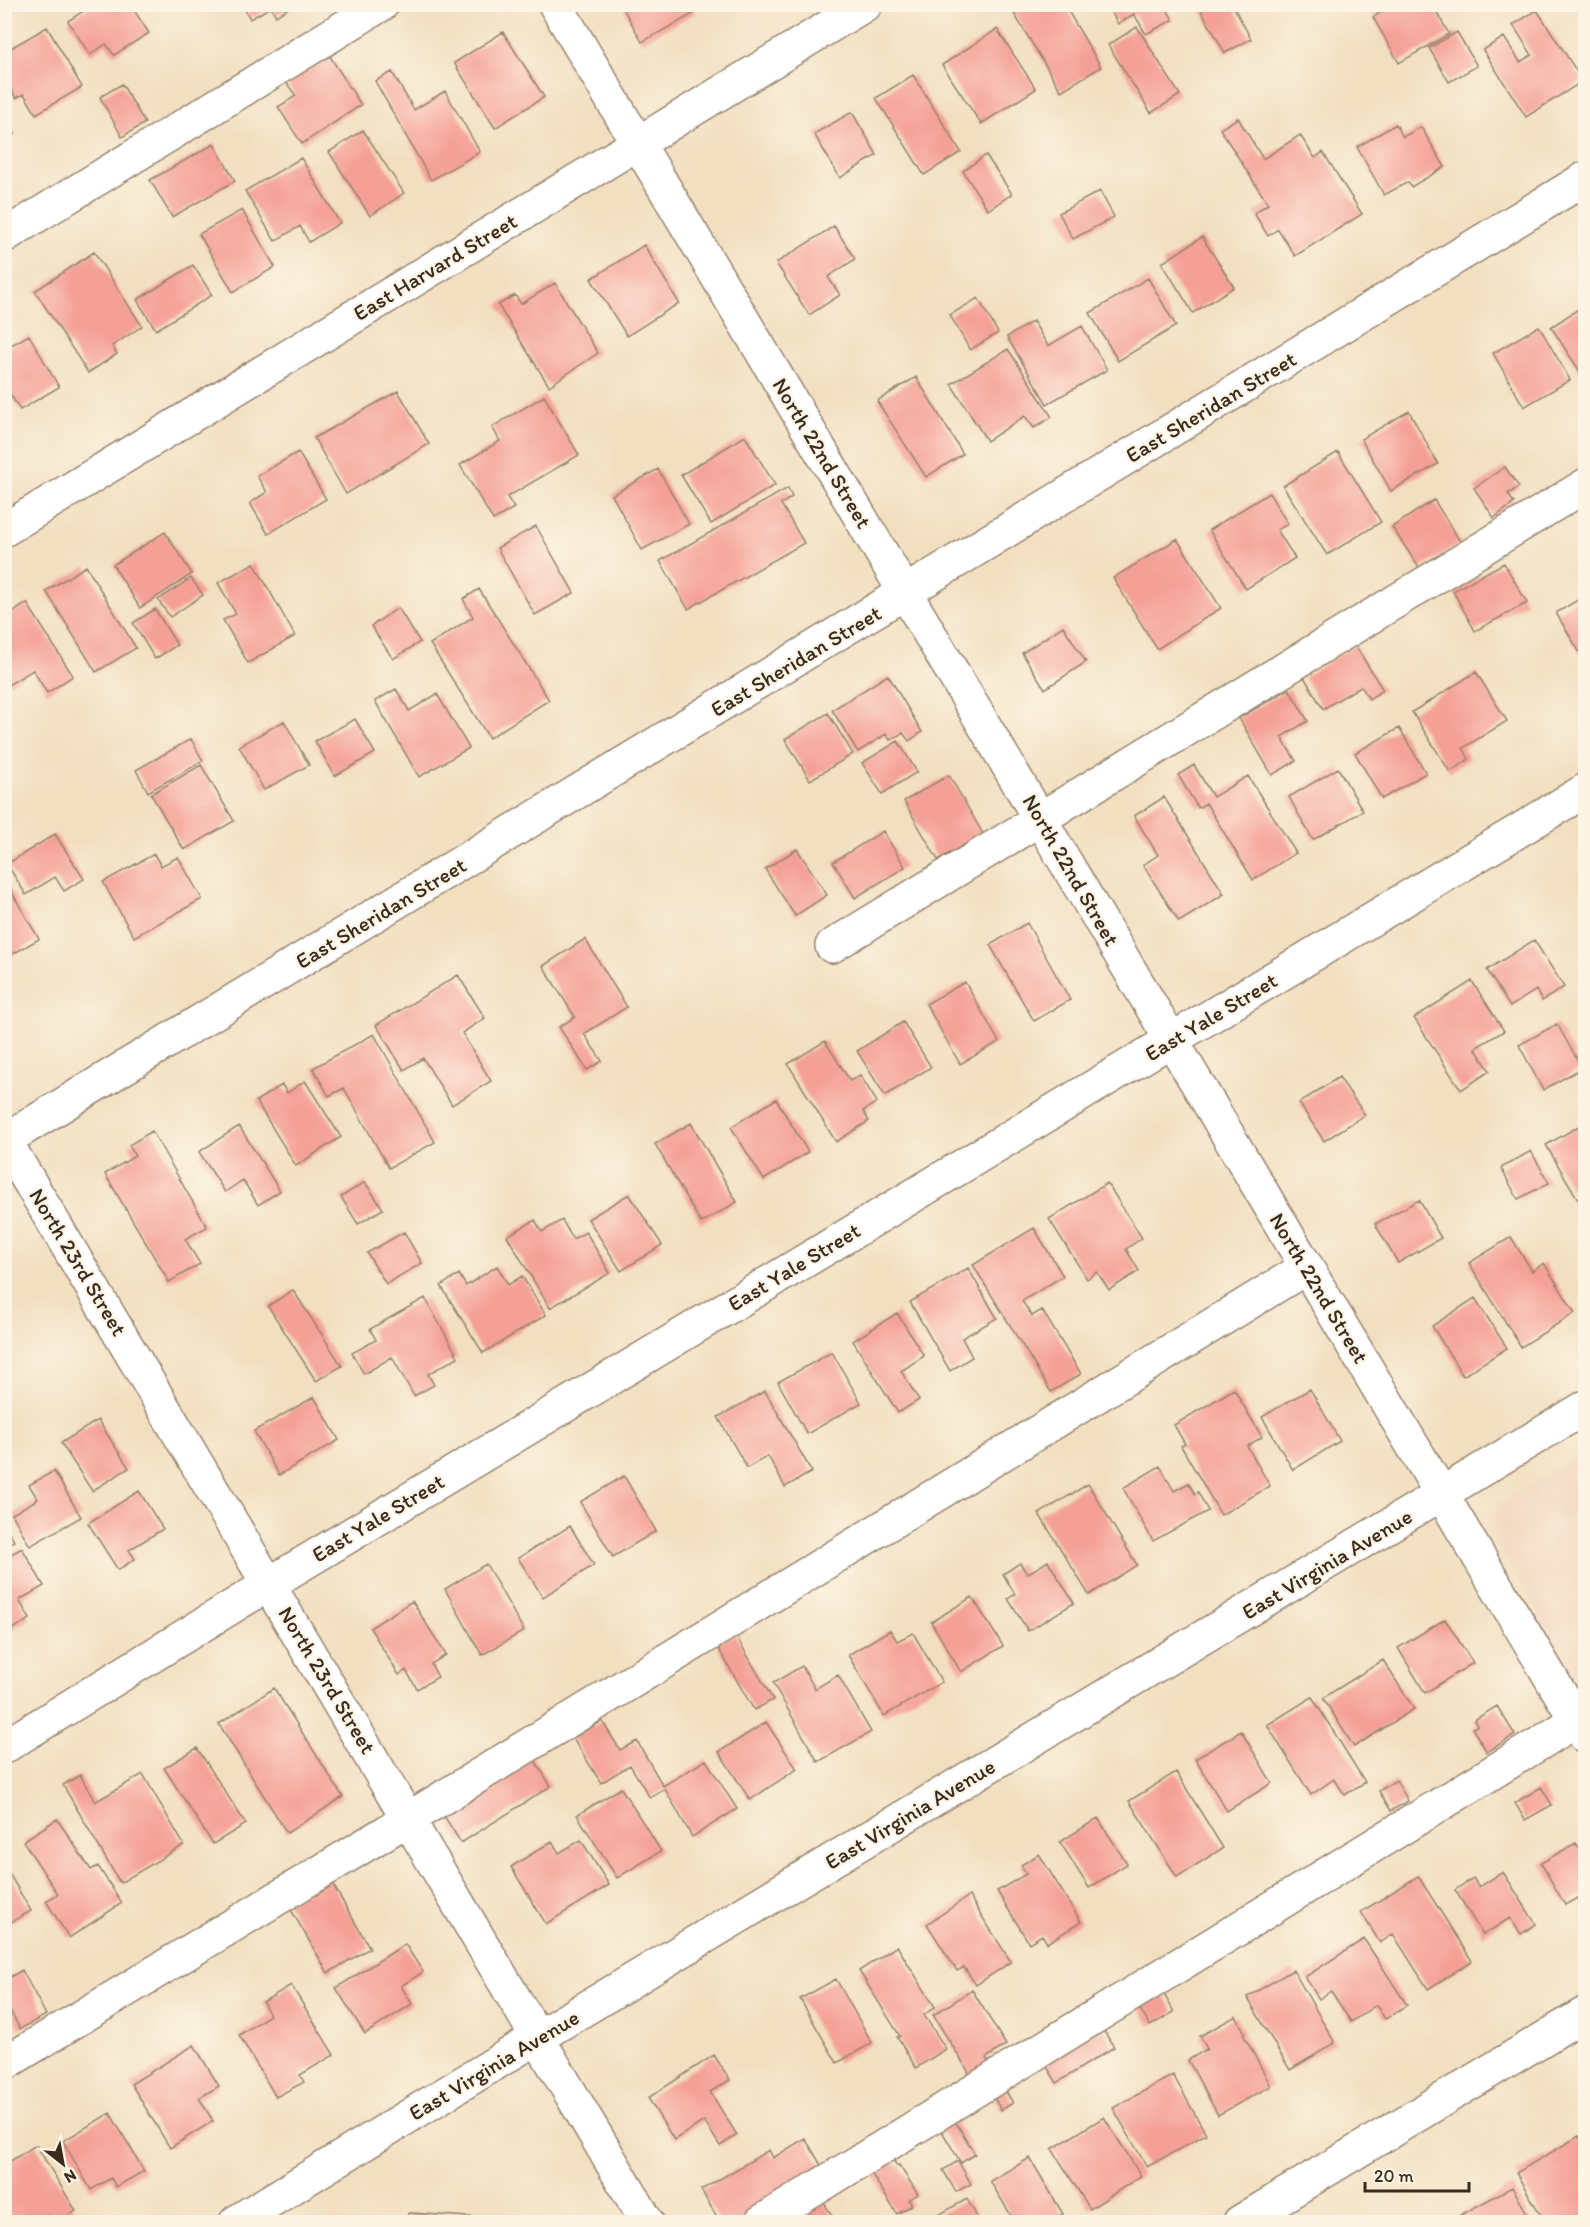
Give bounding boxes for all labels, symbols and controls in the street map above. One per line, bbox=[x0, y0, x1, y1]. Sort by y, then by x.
street label: East Harvard Street bbox=[348, 207, 522, 327]
street label: East Sheridan Street bbox=[1121, 345, 1301, 469]
street label: North 22nd Street bbox=[767, 373, 877, 533]
street label: East Sheridan Street bbox=[706, 599, 886, 723]
street label: North 22nd Street bbox=[1017, 789, 1125, 951]
street label: East Sheridan Street bbox=[291, 851, 471, 975]
street label: East Yale Street bbox=[1140, 967, 1282, 1067]
street label: North 23rd Street bbox=[23, 1183, 133, 1341]
street label: North 22nd Street bbox=[1264, 1208, 1374, 1368]
street label: East Yale Street bbox=[723, 1217, 865, 1317]
street label: East Yale Street bbox=[307, 1468, 449, 1568]
street label: East Virginia Avenue bbox=[1237, 1503, 1417, 1625]
street label: North 23rd Street bbox=[272, 1601, 382, 1759]
street label: East Virginia Avenue bbox=[820, 1753, 1000, 1875]
street label: East Virginia Avenue bbox=[404, 2004, 584, 2126]
north arrow bbox=[33, 2134, 93, 2194]
scale bar bbox=[1365, 2155, 1468, 2193]
text: 20 m bbox=[1374, 2165, 1414, 2187]
text: N bbox=[61, 2166, 80, 2187]

